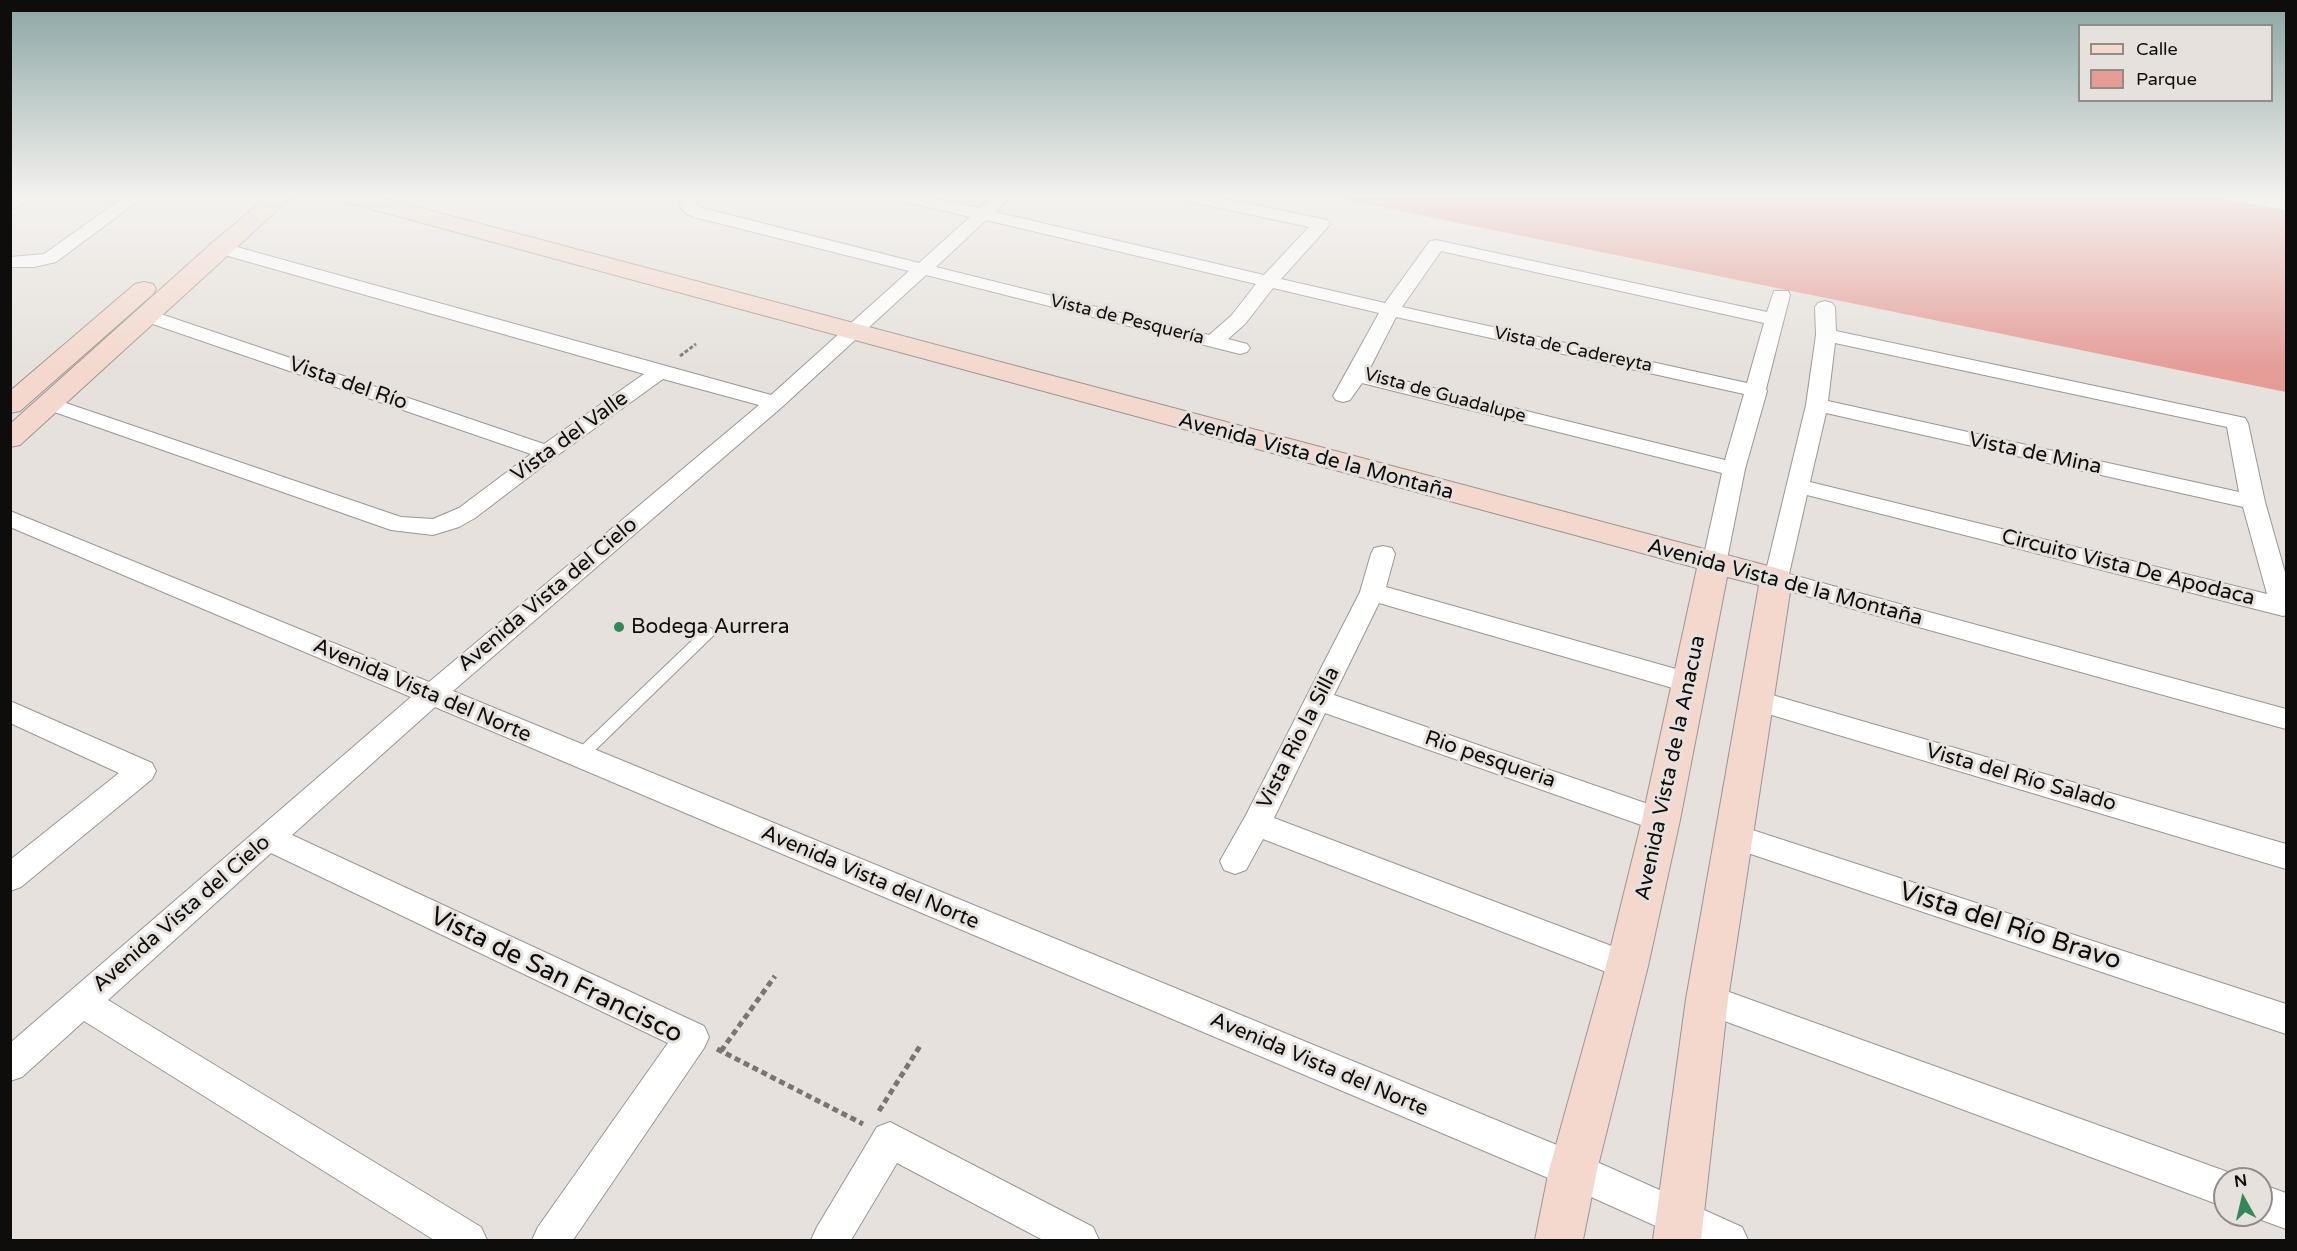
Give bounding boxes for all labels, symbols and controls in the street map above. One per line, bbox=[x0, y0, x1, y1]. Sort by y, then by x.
legend bbox=[2078, 24, 2273, 102]
text: Calle bbox=[2136, 38, 2178, 60]
text: Parque bbox=[2136, 68, 2197, 90]
street label: Vista de Pesquería bbox=[1048, 290, 1206, 350]
street label: Vista de Cadereyta bbox=[1492, 323, 1654, 377]
street label: Vista del Río bbox=[285, 352, 411, 416]
street label: Vista de Guadalupe bbox=[1362, 364, 1528, 428]
street label: Vista del Valle bbox=[507, 386, 633, 488]
street label: Avenida Vista de la Montaña bbox=[1176, 408, 1456, 506]
street label: Vista de Mina bbox=[1966, 428, 2104, 480]
street label: Avenida Vista del Cielo bbox=[453, 512, 643, 678]
street label: Circuito Vista De Apodaca bbox=[1999, 524, 2257, 612]
street label: Avenida Vista de la Montaña bbox=[1645, 534, 1925, 632]
place label: Bodega Aurrera bbox=[631, 614, 790, 640]
marker: Bodega Aurrera bbox=[612, 620, 626, 634]
street label: Avenida Vista de la Anacua bbox=[1631, 633, 1711, 903]
street label: Avenida Vista del Norte bbox=[309, 634, 535, 748]
street label: Vista Rio la Silla bbox=[1252, 663, 1346, 813]
street label: Rio pesqueria bbox=[1421, 726, 1559, 794]
street label: Vista del Río Salado bbox=[1923, 739, 2119, 817]
street label: Avenida Vista del Norte bbox=[757, 821, 983, 935]
street label: Avenida Vista del Cielo bbox=[88, 830, 276, 998]
street label: Vista del Río Bravo bbox=[1895, 876, 2125, 978]
street label: Vista de San Francisco bbox=[425, 901, 687, 1051]
street label: Avenida Vista del Norte bbox=[1206, 1008, 1432, 1122]
north arrow bbox=[2213, 1167, 2273, 1227]
text: N bbox=[2233, 1170, 2249, 1192]

